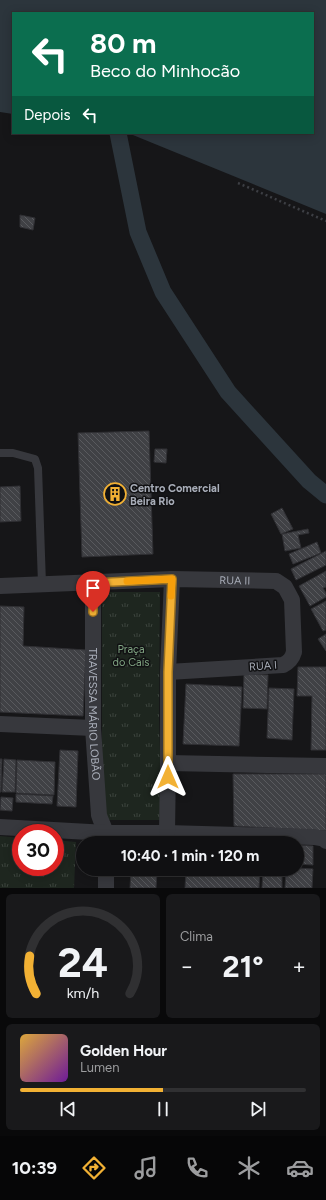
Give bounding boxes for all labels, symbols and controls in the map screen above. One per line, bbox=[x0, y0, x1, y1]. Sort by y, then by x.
text: 80 m bbox=[90, 26, 156, 60]
icon: left bbox=[24, 28, 76, 80]
text: Beco do Minhocão bbox=[90, 60, 240, 82]
icon: left bbox=[79, 104, 101, 126]
text: Depois bbox=[24, 106, 71, 124]
building icon: Centro Comercial Beira Rio bbox=[102, 481, 128, 507]
place label: Centro Comercial Beira Rio bbox=[130, 482, 220, 508]
pin bbox=[76, 571, 110, 612]
street label: RUA II bbox=[219, 573, 250, 587]
icon: arrive bbox=[82, 577, 104, 599]
park label: Praça do Caís bbox=[113, 643, 149, 669]
street label: TRAVESSA MÁRIO LOBÃO bbox=[87, 648, 104, 781]
street label: RUA I bbox=[249, 659, 277, 673]
position arrow bbox=[147, 756, 189, 798]
speed limit sign: 30 bbox=[12, 824, 64, 876]
text: 10:40 · 1 min · 120 m bbox=[121, 847, 259, 865]
text: Clima bbox=[180, 929, 213, 944]
text: 24 bbox=[58, 937, 108, 987]
text: 21° bbox=[222, 948, 264, 985]
text: − bbox=[180, 953, 194, 980]
text: + bbox=[292, 953, 306, 980]
text: km/h bbox=[67, 984, 99, 1002]
text: Golden Hour bbox=[80, 1042, 167, 1060]
text: Lumen bbox=[80, 1060, 119, 1075]
icon: previous bbox=[57, 1098, 79, 1120]
icon: pause bbox=[152, 1098, 174, 1120]
icon: next bbox=[247, 1098, 269, 1120]
icon: directions bbox=[80, 1154, 108, 1182]
icon: music bbox=[132, 1154, 160, 1182]
icon: phone bbox=[183, 1154, 211, 1182]
icon: climate bbox=[235, 1154, 263, 1182]
icon: car bbox=[286, 1154, 314, 1182]
text: 10:39 bbox=[12, 1157, 57, 1179]

